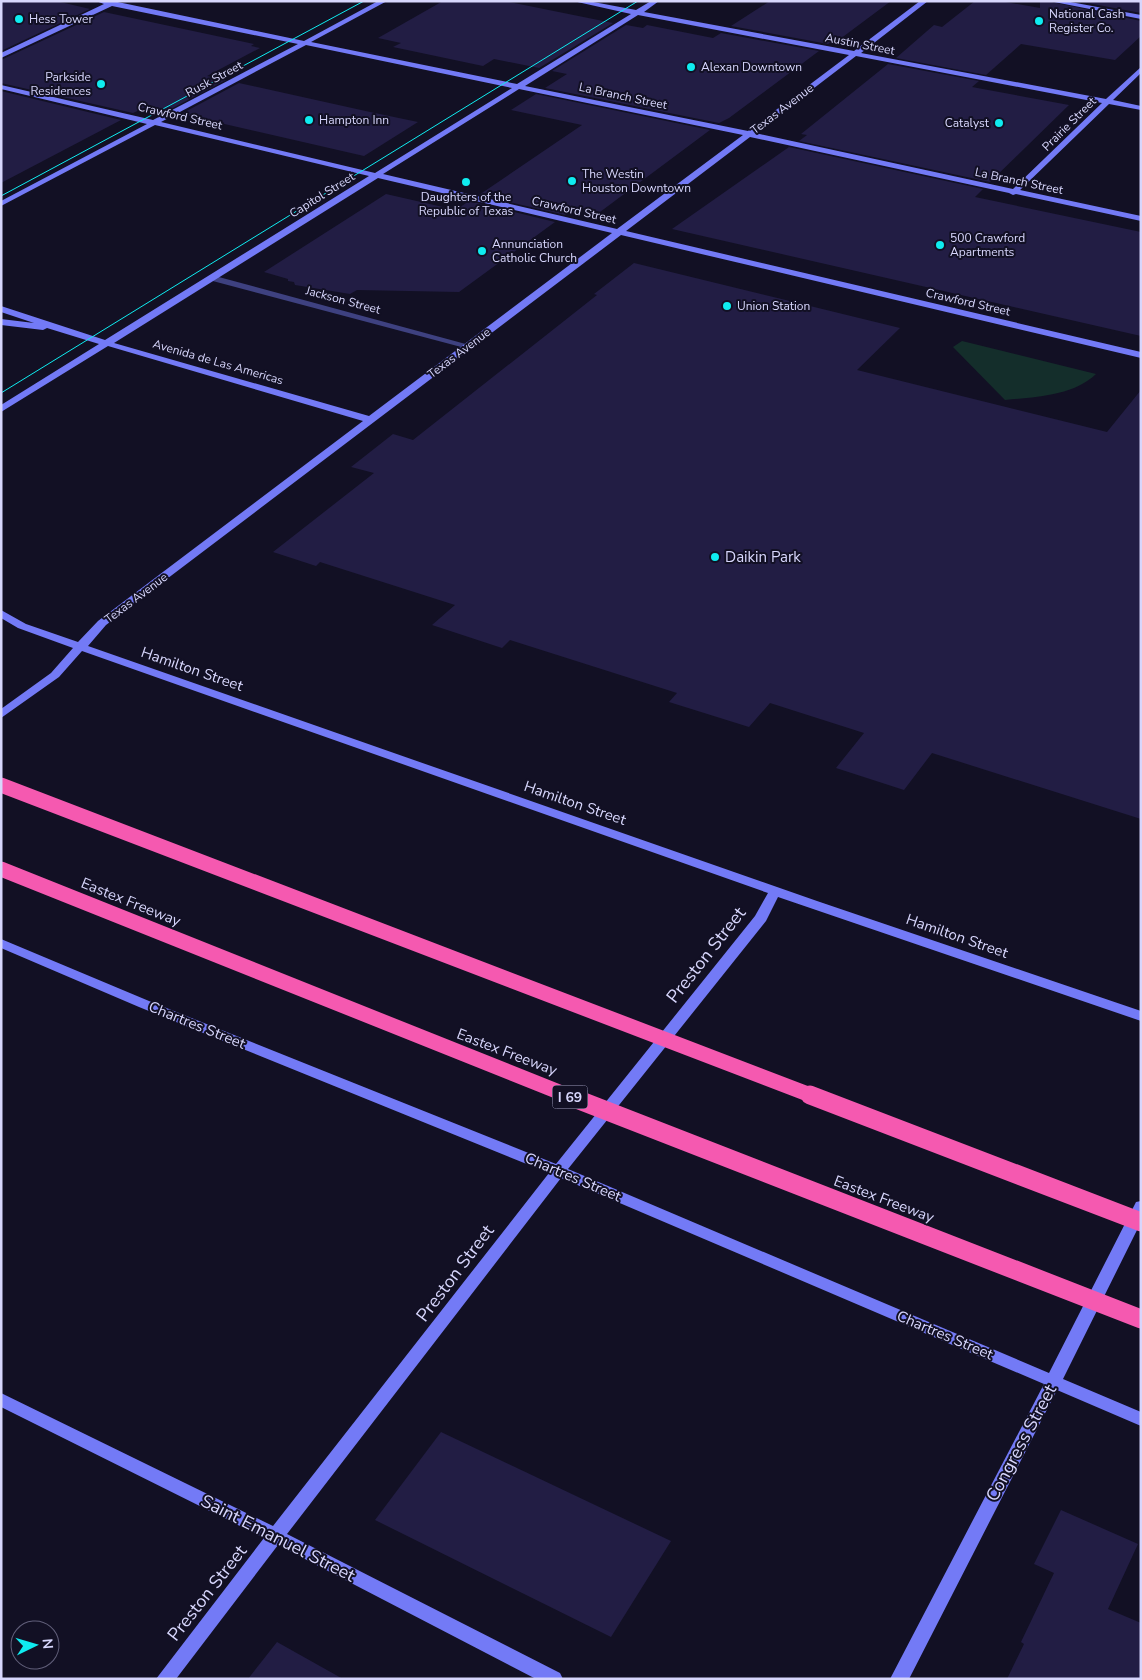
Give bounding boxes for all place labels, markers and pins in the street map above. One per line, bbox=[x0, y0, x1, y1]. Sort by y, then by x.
place label: National Cash Register Co. bbox=[1049, 6, 1125, 36]
place label: Hess Tower bbox=[29, 11, 93, 27]
marker: Hess Tower bbox=[13, 13, 25, 25]
marker: National Cash Register Co. bbox=[1033, 15, 1045, 27]
place label: Alexan Downtown bbox=[701, 59, 802, 75]
marker: Alexan Downtown bbox=[685, 61, 697, 73]
place label: Parkside Residences bbox=[30, 69, 91, 99]
marker: Parkside Residences bbox=[95, 78, 107, 90]
place label: Hampton Inn bbox=[319, 112, 389, 128]
marker: Hampton Inn bbox=[303, 114, 315, 126]
place label: Catalyst bbox=[945, 115, 990, 131]
marker: Catalyst bbox=[993, 117, 1005, 129]
place label: The Westin Houston Downtown bbox=[582, 166, 691, 196]
marker: The Westin Houston Downtown bbox=[566, 175, 578, 187]
marker: Daughters of the Republic of Texas bbox=[460, 176, 472, 188]
place label: Daughters of the Republic of Texas bbox=[419, 189, 514, 219]
place label: 500 Crawford Apartments bbox=[950, 230, 1025, 260]
place label: Annunciation Catholic Church bbox=[492, 236, 577, 266]
marker: 500 Crawford Apartments bbox=[934, 239, 946, 251]
marker: Annunciation Catholic Church bbox=[476, 245, 488, 257]
place label: Union Station bbox=[737, 298, 810, 314]
marker: Union Station bbox=[721, 300, 733, 312]
place label: Daikin Park bbox=[725, 547, 801, 567]
marker: Daikin Park bbox=[709, 551, 721, 563]

